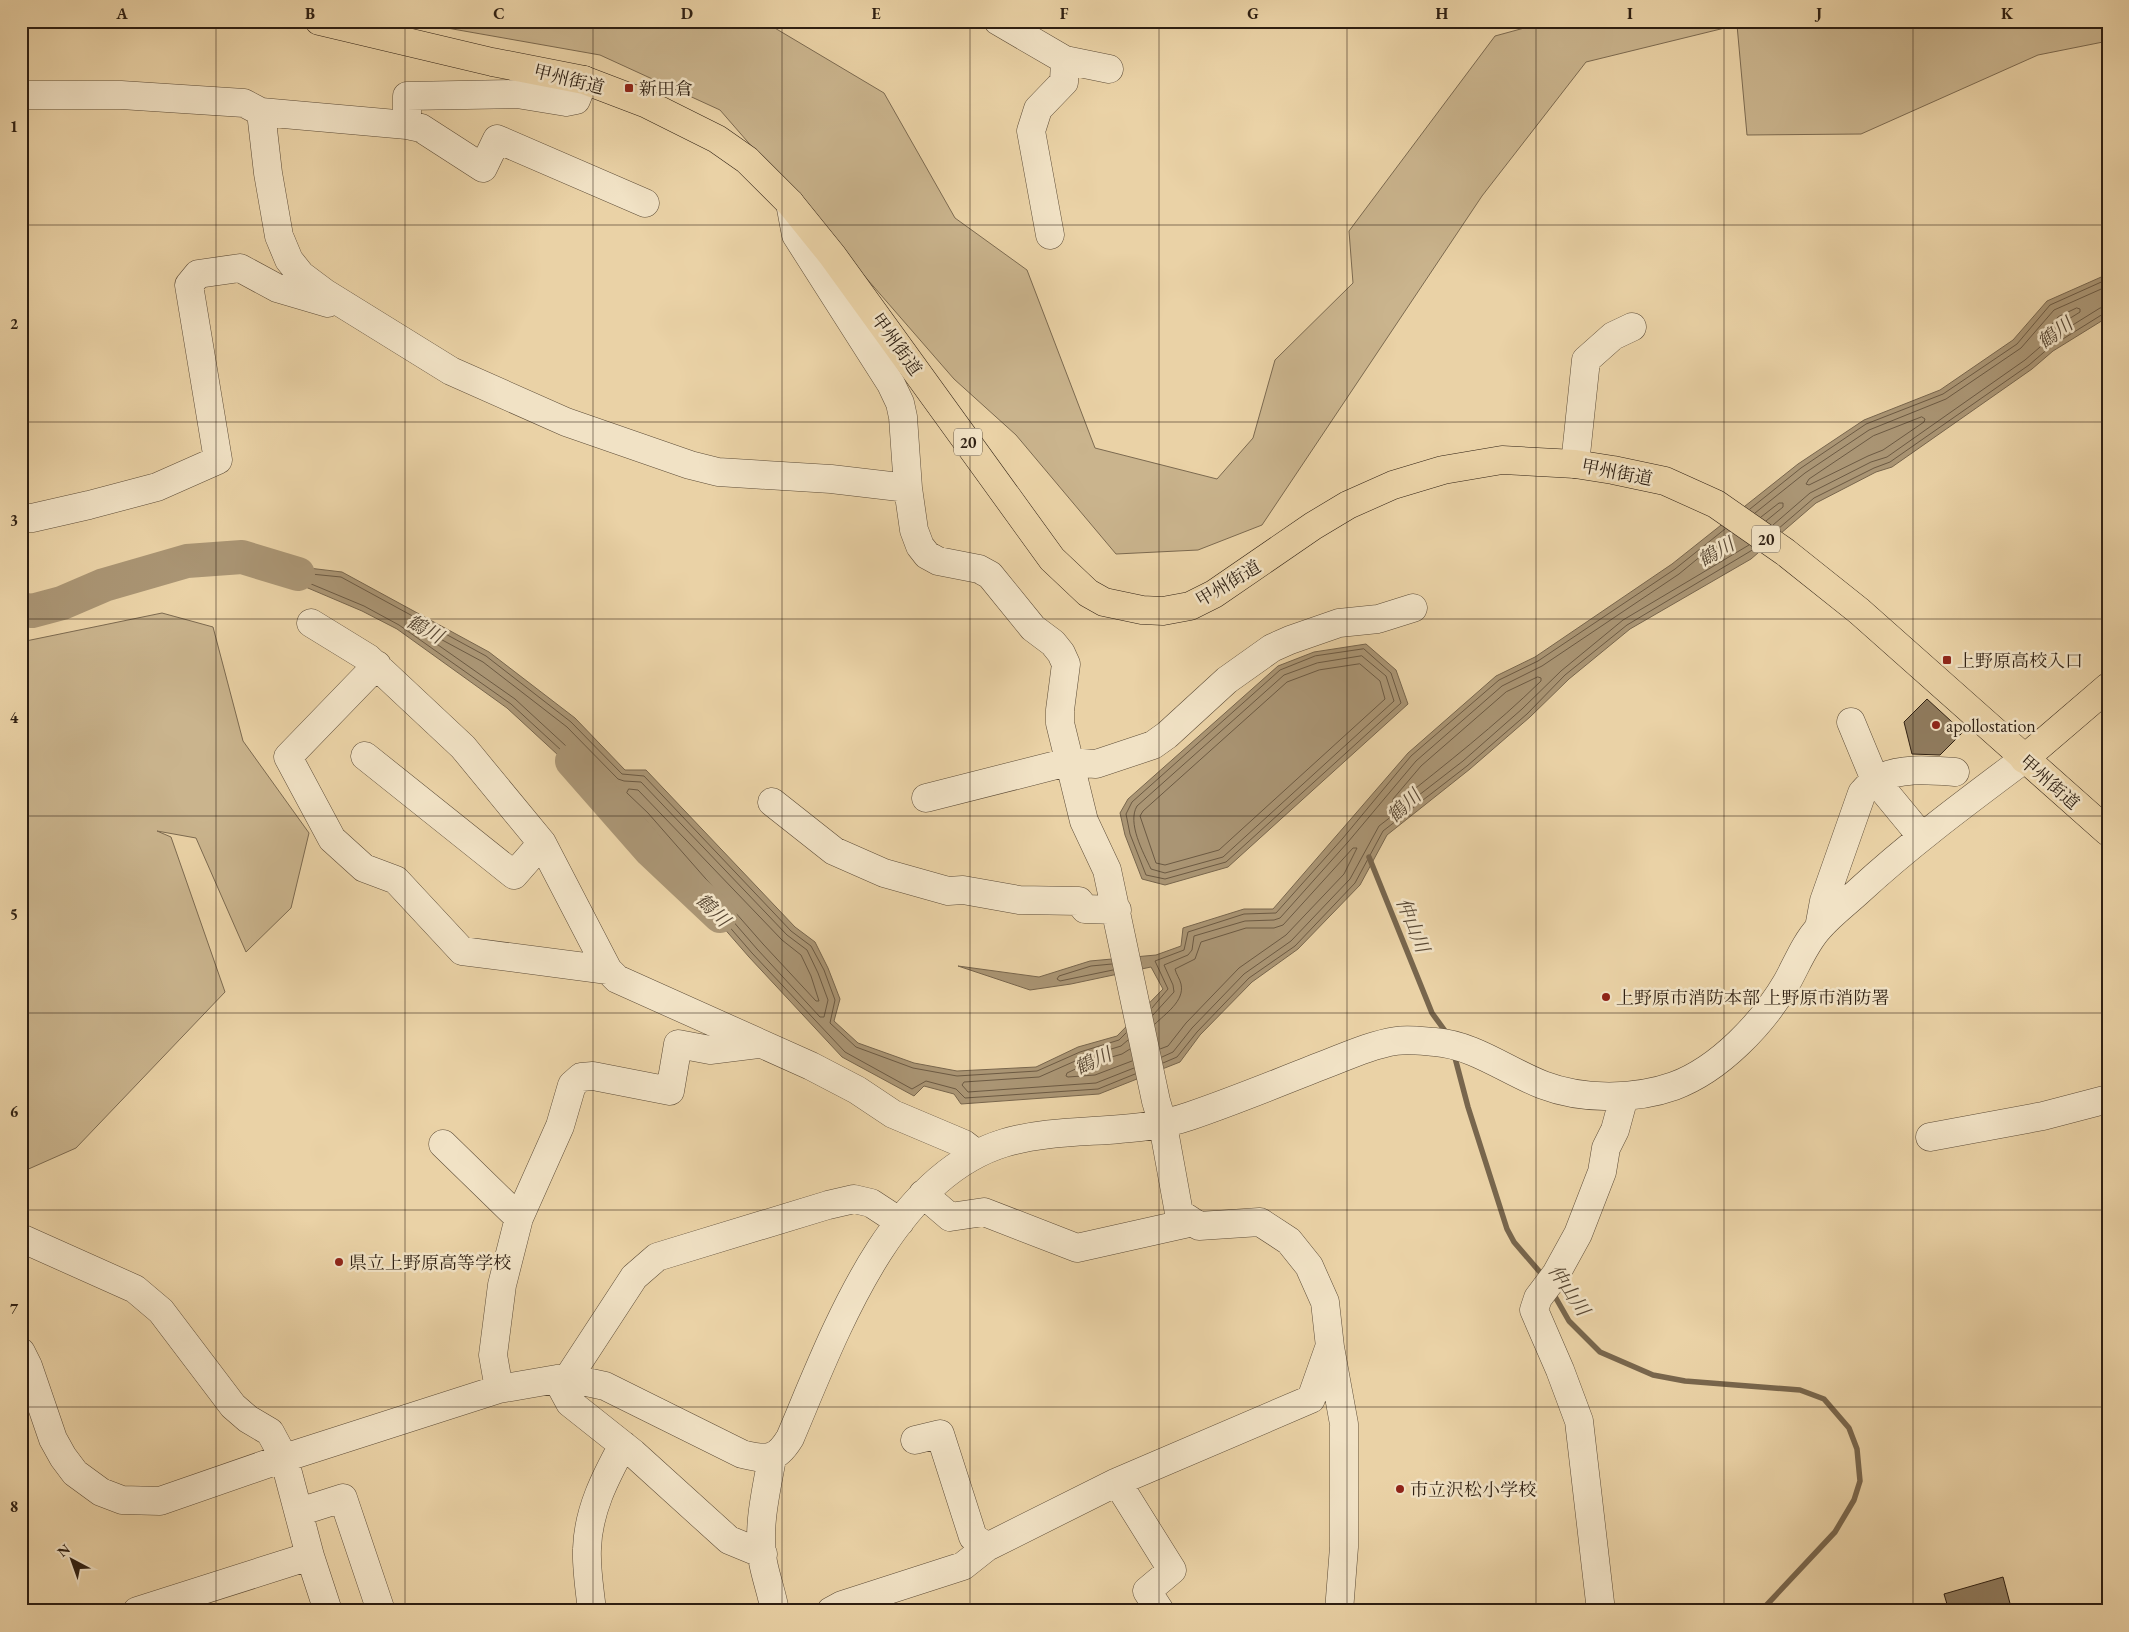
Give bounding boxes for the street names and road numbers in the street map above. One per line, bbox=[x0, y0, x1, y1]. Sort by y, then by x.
street label: 甲州街道 bbox=[531, 59, 607, 99]
street label: 甲州街道 bbox=[867, 308, 927, 380]
road number: 20 bbox=[954, 428, 982, 456]
street label: 甲州街道 bbox=[1579, 454, 1655, 490]
road number: 20 bbox=[1752, 526, 1780, 552]
street label: 甲州街道 bbox=[1191, 555, 1265, 611]
street label: 甲州街道 bbox=[2015, 750, 2085, 814]

